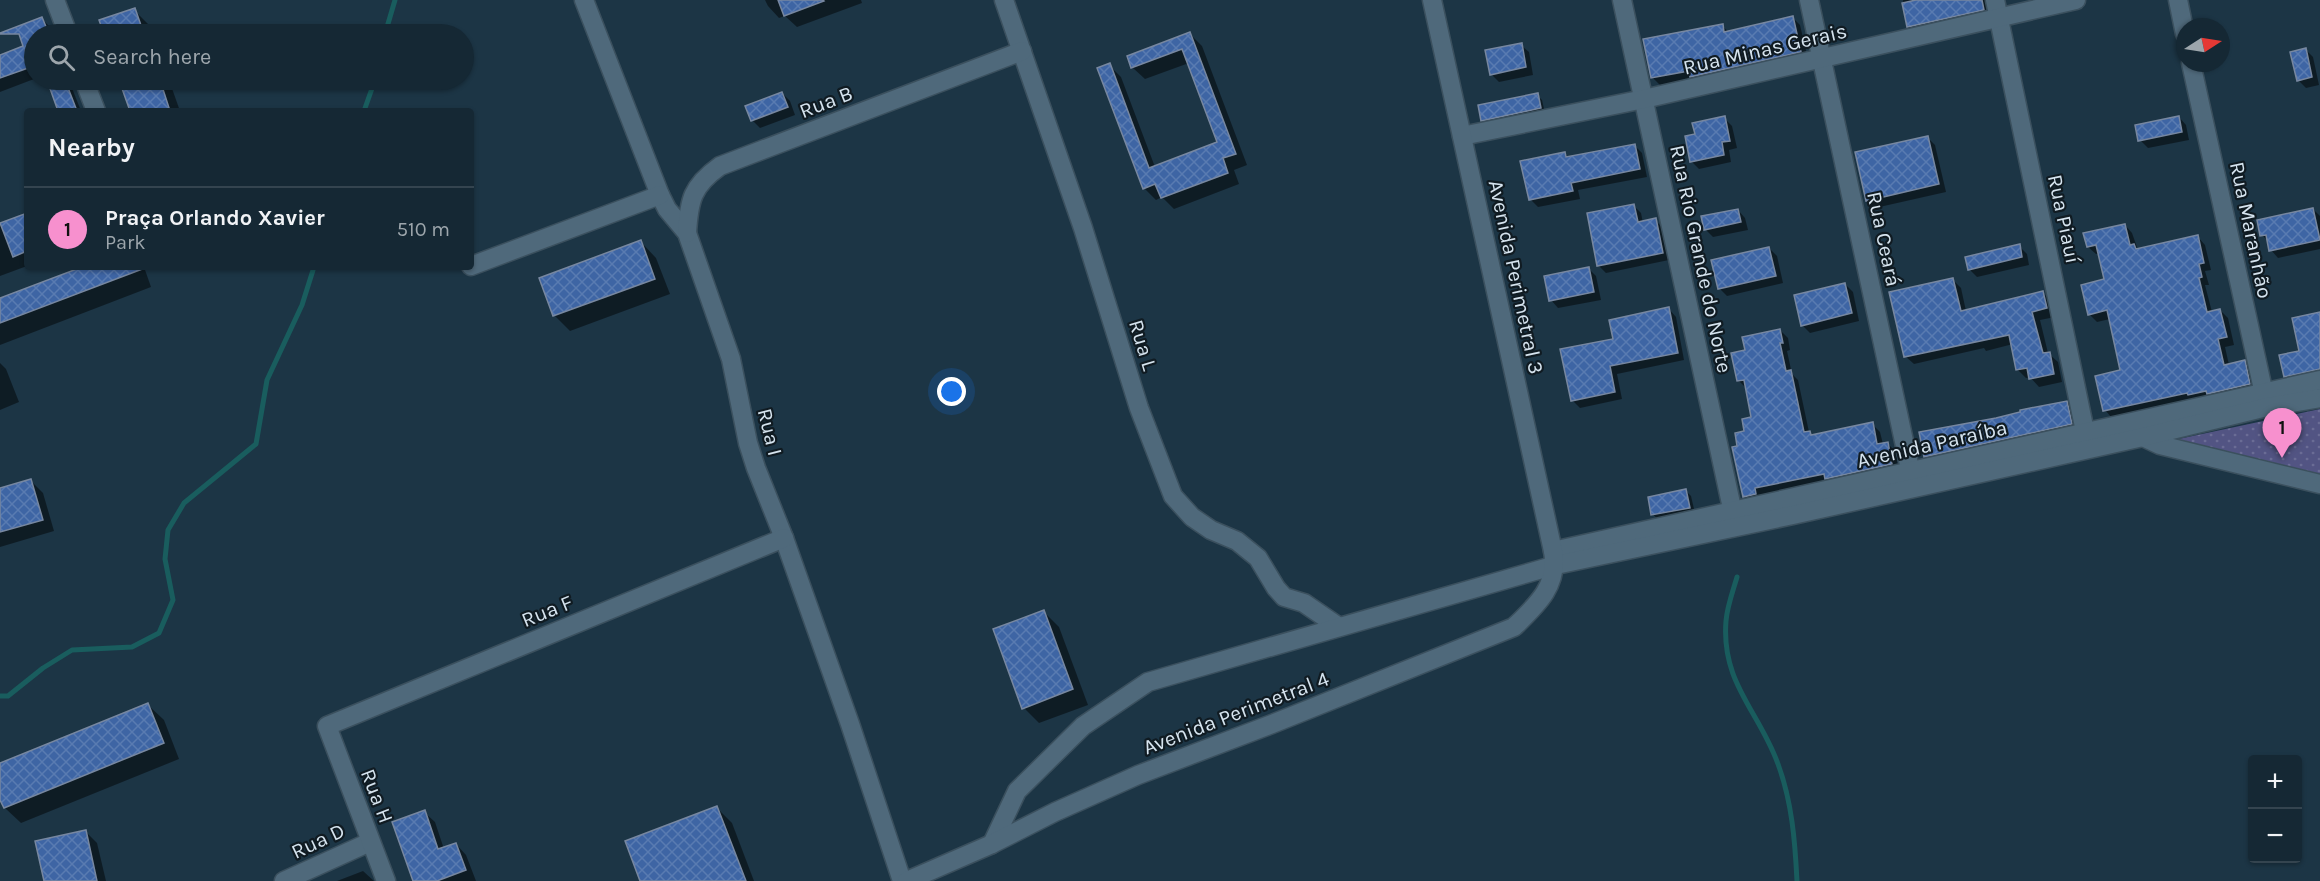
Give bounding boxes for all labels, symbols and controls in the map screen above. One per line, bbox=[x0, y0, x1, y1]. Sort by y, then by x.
north arrow bbox=[2176, 18, 2230, 72]
street label: Rua Minas Gerais bbox=[1681, 19, 1849, 79]
search box bbox=[24, 24, 474, 90]
icon: search bbox=[45, 41, 78, 74]
text: Search here bbox=[93, 44, 211, 70]
street label: Rua B bbox=[796, 81, 856, 123]
text: Nearby bbox=[48, 132, 135, 163]
street label: Rua Rio Grande do Norte bbox=[1665, 143, 1737, 375]
street label: Rua Maranhão bbox=[2225, 160, 2277, 300]
street label: Rua Piauí bbox=[2043, 172, 2085, 266]
street label: Avenida Perimetral 3 bbox=[1484, 178, 1548, 376]
street label: Rua Ceará bbox=[1862, 189, 1906, 289]
text: Praça Orlando Xavier bbox=[105, 205, 325, 231]
text: 1 bbox=[64, 218, 71, 241]
text: 510 m bbox=[397, 218, 450, 241]
text: Park bbox=[105, 231, 146, 254]
street label: Rua L bbox=[1124, 317, 1162, 374]
your location bbox=[937, 377, 966, 406]
street label: Rua I bbox=[753, 406, 787, 458]
pin: 1 bbox=[2262, 408, 2302, 458]
street label: Avenida Paraíba bbox=[1855, 415, 2009, 473]
street label: Rua F bbox=[518, 590, 576, 632]
street label: Avenida Perimetral 4 bbox=[1140, 666, 1333, 760]
map controls bbox=[2248, 755, 2302, 863]
button: + bbox=[2248, 755, 2302, 809]
street label: Rua H bbox=[356, 765, 398, 827]
button: − bbox=[2248, 809, 2302, 863]
street label: Rua D bbox=[288, 818, 348, 864]

